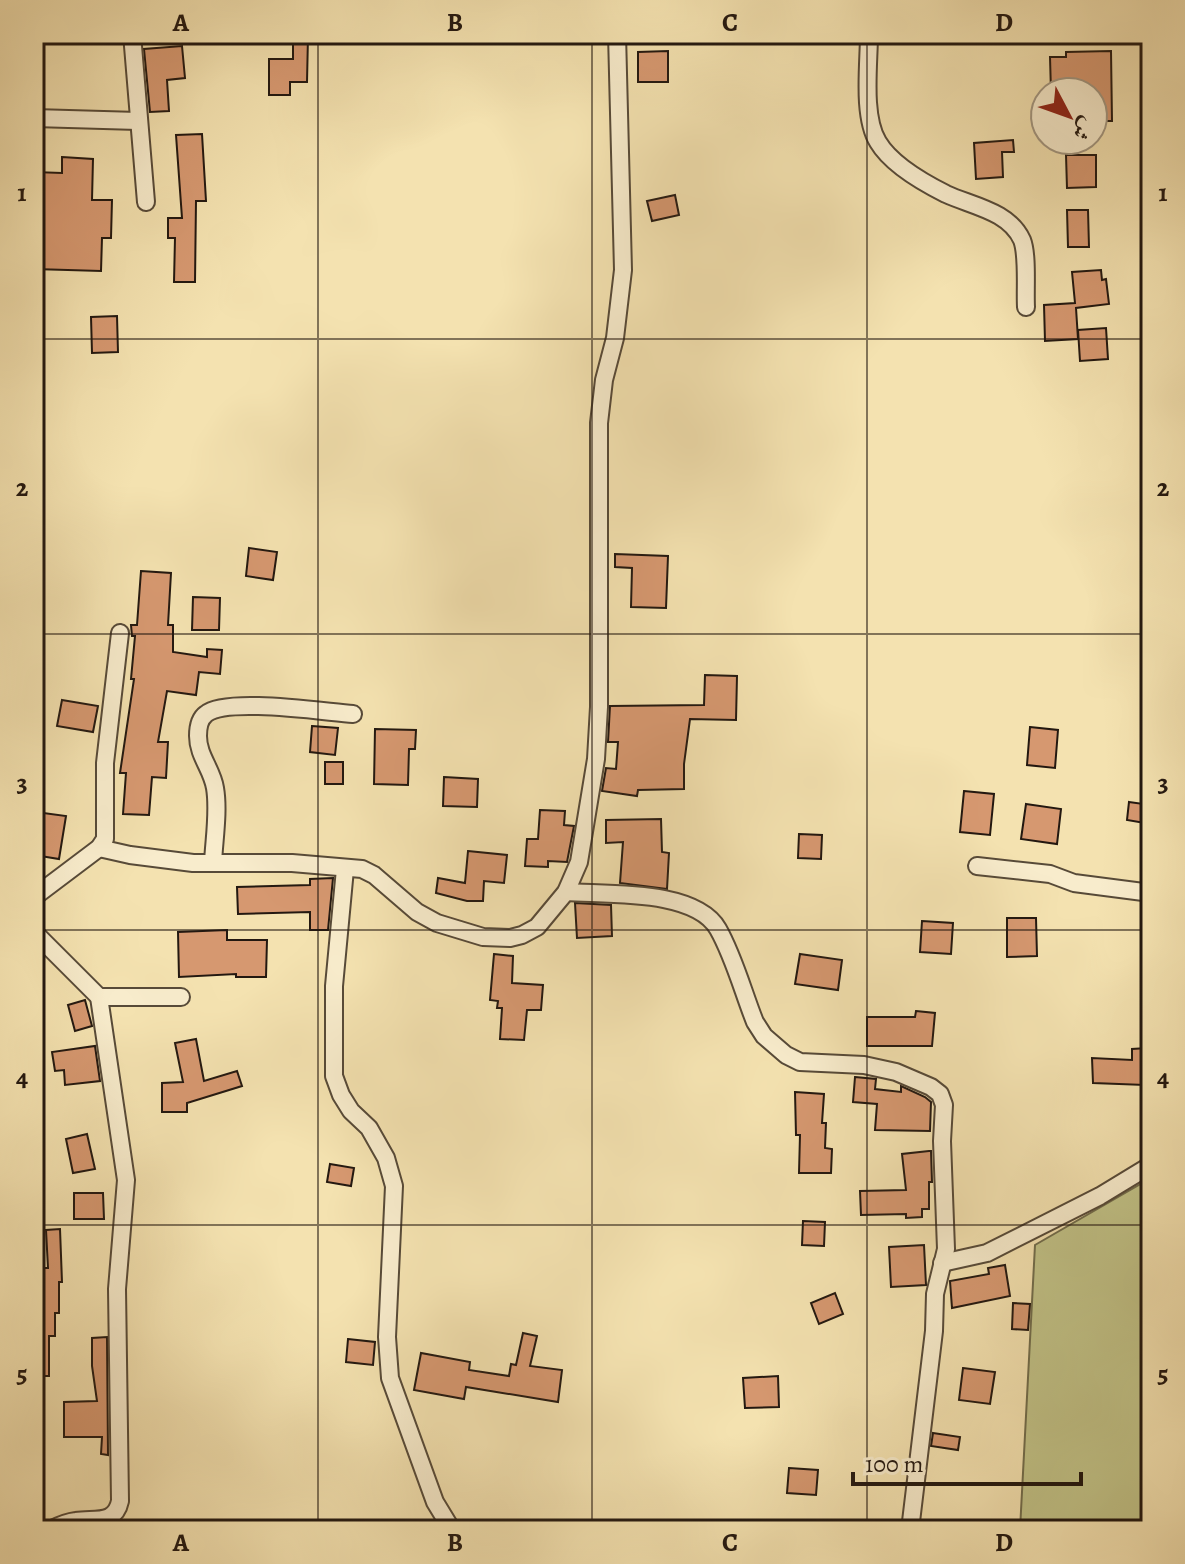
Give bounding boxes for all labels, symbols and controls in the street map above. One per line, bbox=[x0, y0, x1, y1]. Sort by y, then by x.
text: A bbox=[172, 5, 190, 40]
text: B bbox=[447, 5, 463, 40]
text: C bbox=[722, 5, 738, 40]
text: D bbox=[995, 5, 1013, 40]
north arrow bbox=[1029, 76, 1109, 156]
text: ش bbox=[1065, 110, 1102, 147]
text: 1 bbox=[17, 175, 27, 210]
text: 1 bbox=[1158, 175, 1168, 210]
text: 2 bbox=[16, 470, 29, 505]
text: 2 bbox=[1157, 470, 1170, 505]
text: 3 bbox=[16, 765, 28, 800]
text: 3 bbox=[1157, 765, 1169, 800]
text: 4 bbox=[16, 1060, 28, 1095]
text: 4 bbox=[1157, 1060, 1169, 1095]
text: 5 bbox=[16, 1356, 28, 1391]
text: 5 bbox=[1157, 1356, 1169, 1391]
scale bar bbox=[853, 1436, 1081, 1486]
text: 100 m bbox=[865, 1448, 924, 1480]
text: A bbox=[172, 1525, 190, 1560]
text: B bbox=[447, 1525, 463, 1560]
text: C bbox=[722, 1525, 738, 1560]
text: D bbox=[995, 1525, 1013, 1560]

